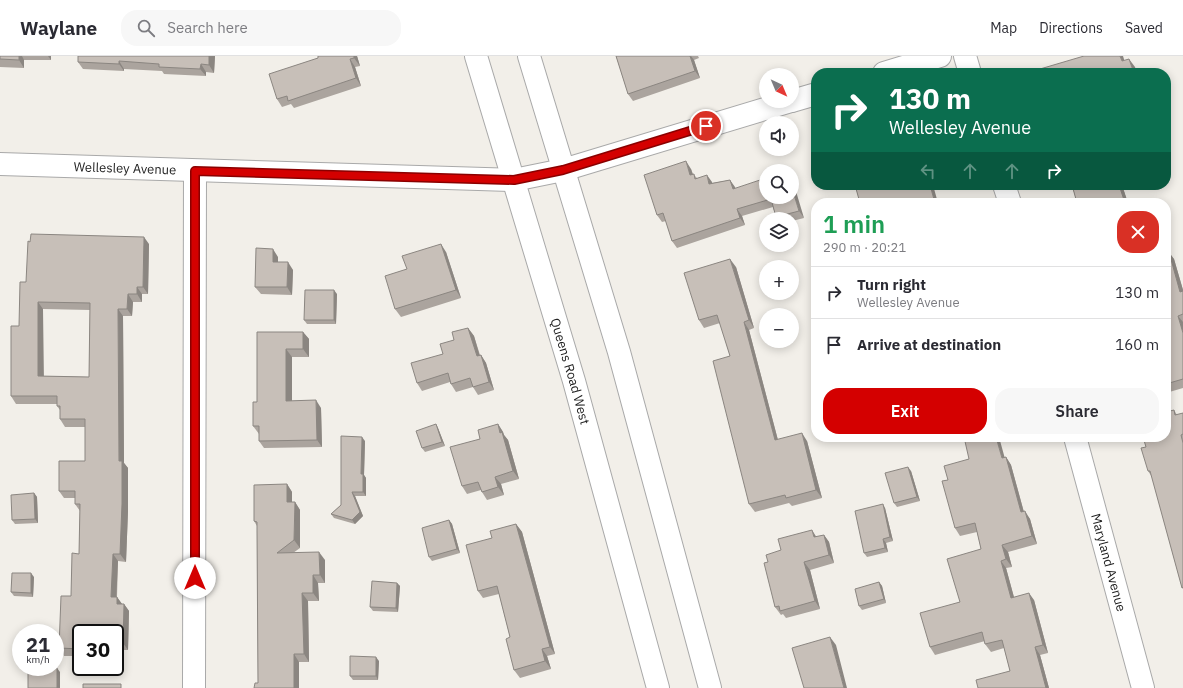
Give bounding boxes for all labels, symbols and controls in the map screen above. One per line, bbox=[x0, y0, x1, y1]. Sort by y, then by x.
search box bbox=[121, 10, 401, 46]
text: Waylane bbox=[20, 16, 97, 40]
icon: search bbox=[135, 17, 157, 39]
text: Search here bbox=[167, 18, 248, 37]
text: Map bbox=[990, 19, 1017, 37]
text: Directions bbox=[1039, 19, 1103, 37]
text: Saved bbox=[1125, 19, 1163, 37]
north arrow bbox=[759, 68, 799, 108]
map controls bbox=[759, 68, 799, 348]
text: 130 m bbox=[889, 80, 971, 117]
icon: right bbox=[823, 84, 875, 136]
pin bbox=[689, 109, 723, 143]
icon: arrive bbox=[695, 115, 717, 137]
button: sound bbox=[759, 116, 799, 156]
text: Wellesley Avenue bbox=[889, 116, 1031, 139]
street label: Wellesley Avenue bbox=[73, 158, 177, 178]
icon: left bbox=[917, 160, 939, 182]
icon: ahead bbox=[959, 160, 981, 182]
icon: ahead bbox=[1001, 160, 1023, 182]
icon: right bbox=[1043, 160, 1065, 182]
button: search bbox=[759, 164, 799, 204]
text: 1 min bbox=[823, 208, 885, 240]
button: close bbox=[1117, 211, 1159, 253]
button: layers bbox=[759, 212, 799, 252]
text: 290 m · 20:21 bbox=[823, 239, 906, 256]
button: + bbox=[759, 260, 799, 300]
text: Turn right bbox=[857, 275, 926, 294]
icon: right bbox=[823, 282, 845, 304]
text: 130 m bbox=[1115, 283, 1159, 302]
text: Wellesley Avenue bbox=[857, 294, 960, 311]
button: − bbox=[759, 308, 799, 348]
street label: Queens Road West bbox=[546, 316, 593, 426]
icon: arrive bbox=[823, 334, 845, 356]
text: Arrive at destination bbox=[857, 335, 1001, 354]
text: 160 m bbox=[1115, 335, 1159, 354]
button: Exit bbox=[823, 388, 987, 434]
button: Share bbox=[995, 388, 1159, 434]
street label: Maryland Avenue bbox=[1087, 512, 1130, 614]
position arrow bbox=[174, 557, 216, 599]
speed limit sign: 30 bbox=[72, 624, 124, 676]
text: 21 bbox=[26, 631, 50, 658]
text: km/h bbox=[26, 653, 50, 666]

